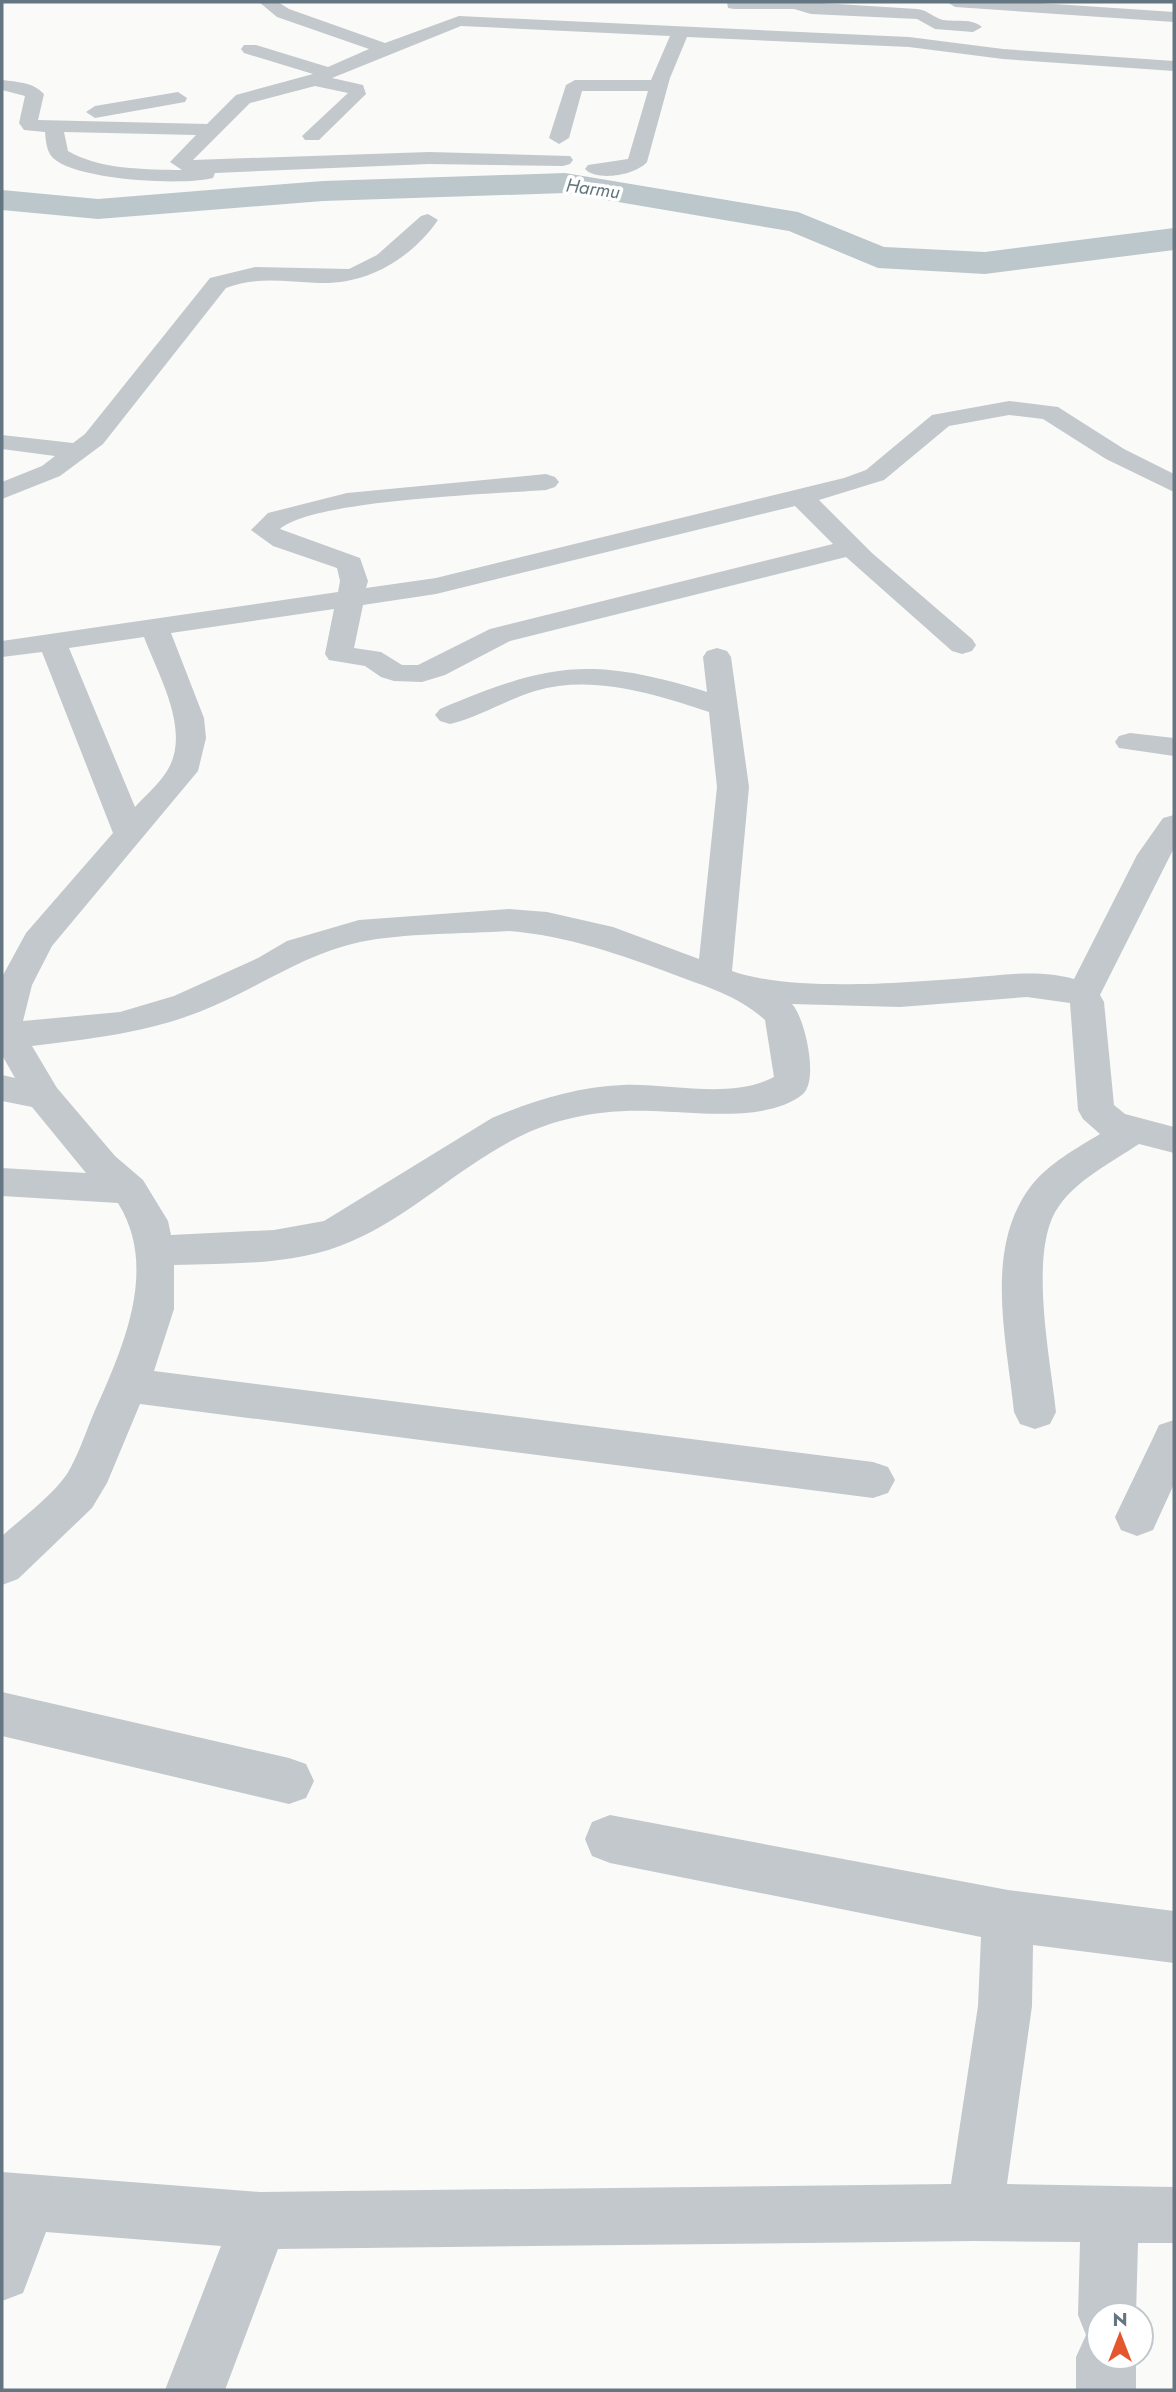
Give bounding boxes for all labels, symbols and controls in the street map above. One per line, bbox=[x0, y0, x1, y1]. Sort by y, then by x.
water label: Harmu bbox=[564, 171, 622, 206]
north arrow bbox=[1085, 2301, 1155, 2371]
text: N bbox=[1112, 2306, 1128, 2333]

